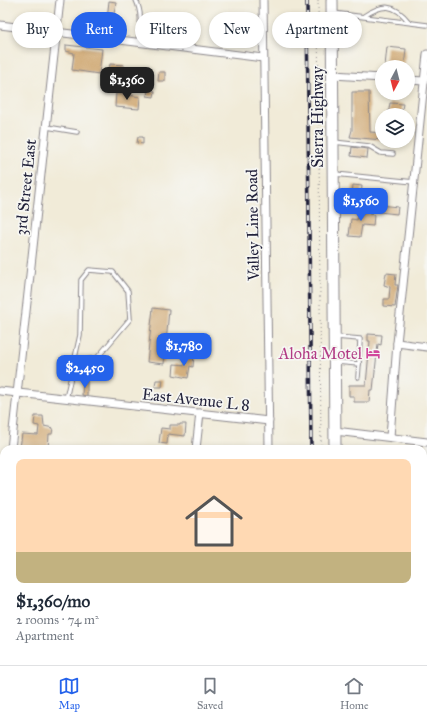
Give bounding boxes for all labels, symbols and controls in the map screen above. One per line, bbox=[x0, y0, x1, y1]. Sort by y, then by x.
chip: Buy bbox=[12, 12, 63, 48]
chip: Rent bbox=[71, 12, 127, 48]
chip: Filters bbox=[135, 12, 201, 48]
chip: New bbox=[209, 12, 264, 48]
chip: Apartment bbox=[272, 12, 362, 48]
north arrow bbox=[375, 60, 415, 100]
map controls bbox=[375, 60, 415, 148]
street label: Sierra Highway bbox=[308, 66, 328, 168]
pin: $1,360 bbox=[94, 67, 160, 101]
text: $1,360 bbox=[109, 72, 145, 88]
button: layers bbox=[375, 108, 415, 148]
street label: 3rd Street East bbox=[11, 138, 40, 236]
street label: Valley Line Road bbox=[242, 169, 263, 282]
pin: $1,560 bbox=[328, 188, 394, 222]
text: $1,560 bbox=[343, 193, 379, 209]
pin: $1,780 bbox=[151, 333, 217, 367]
text: $1,780 bbox=[166, 338, 202, 354]
place label: Aloha Motel bbox=[278, 344, 363, 363]
hotel icon: Aloha Motel bbox=[365, 345, 381, 361]
pin: $2,450 bbox=[52, 355, 118, 389]
text: $2,450 bbox=[66, 360, 104, 376]
street label: East Avenue L 8 bbox=[141, 384, 251, 415]
icon: home bbox=[178, 485, 250, 557]
text: $1,360/mo bbox=[16, 591, 90, 612]
text: 2 rooms · 74 m² bbox=[16, 612, 99, 628]
text: Apartment bbox=[16, 628, 74, 644]
tab: Map bbox=[58, 675, 80, 712]
tab: Saved bbox=[197, 675, 223, 712]
tab: Home bbox=[340, 675, 369, 712]

